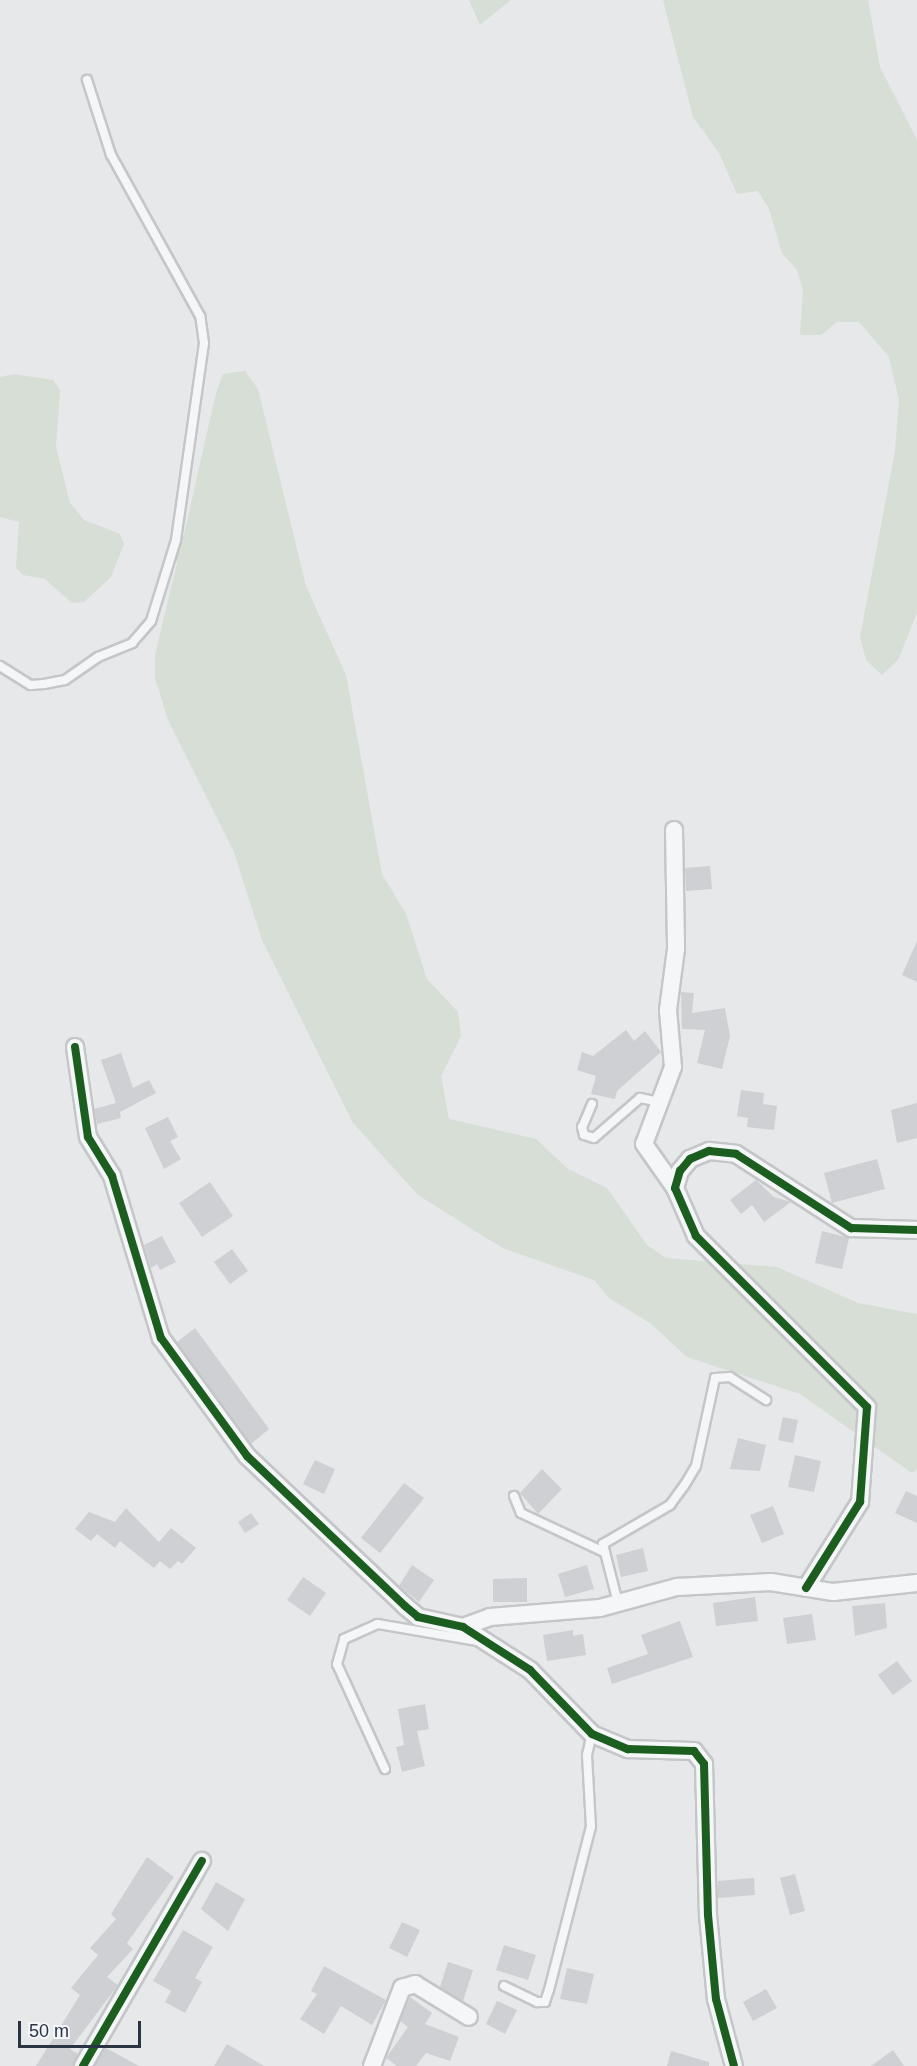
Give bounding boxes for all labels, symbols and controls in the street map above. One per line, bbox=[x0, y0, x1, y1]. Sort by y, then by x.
scale bar bbox=[21, 2009, 144, 2047]
text: 50 m bbox=[29, 2021, 69, 2041]

